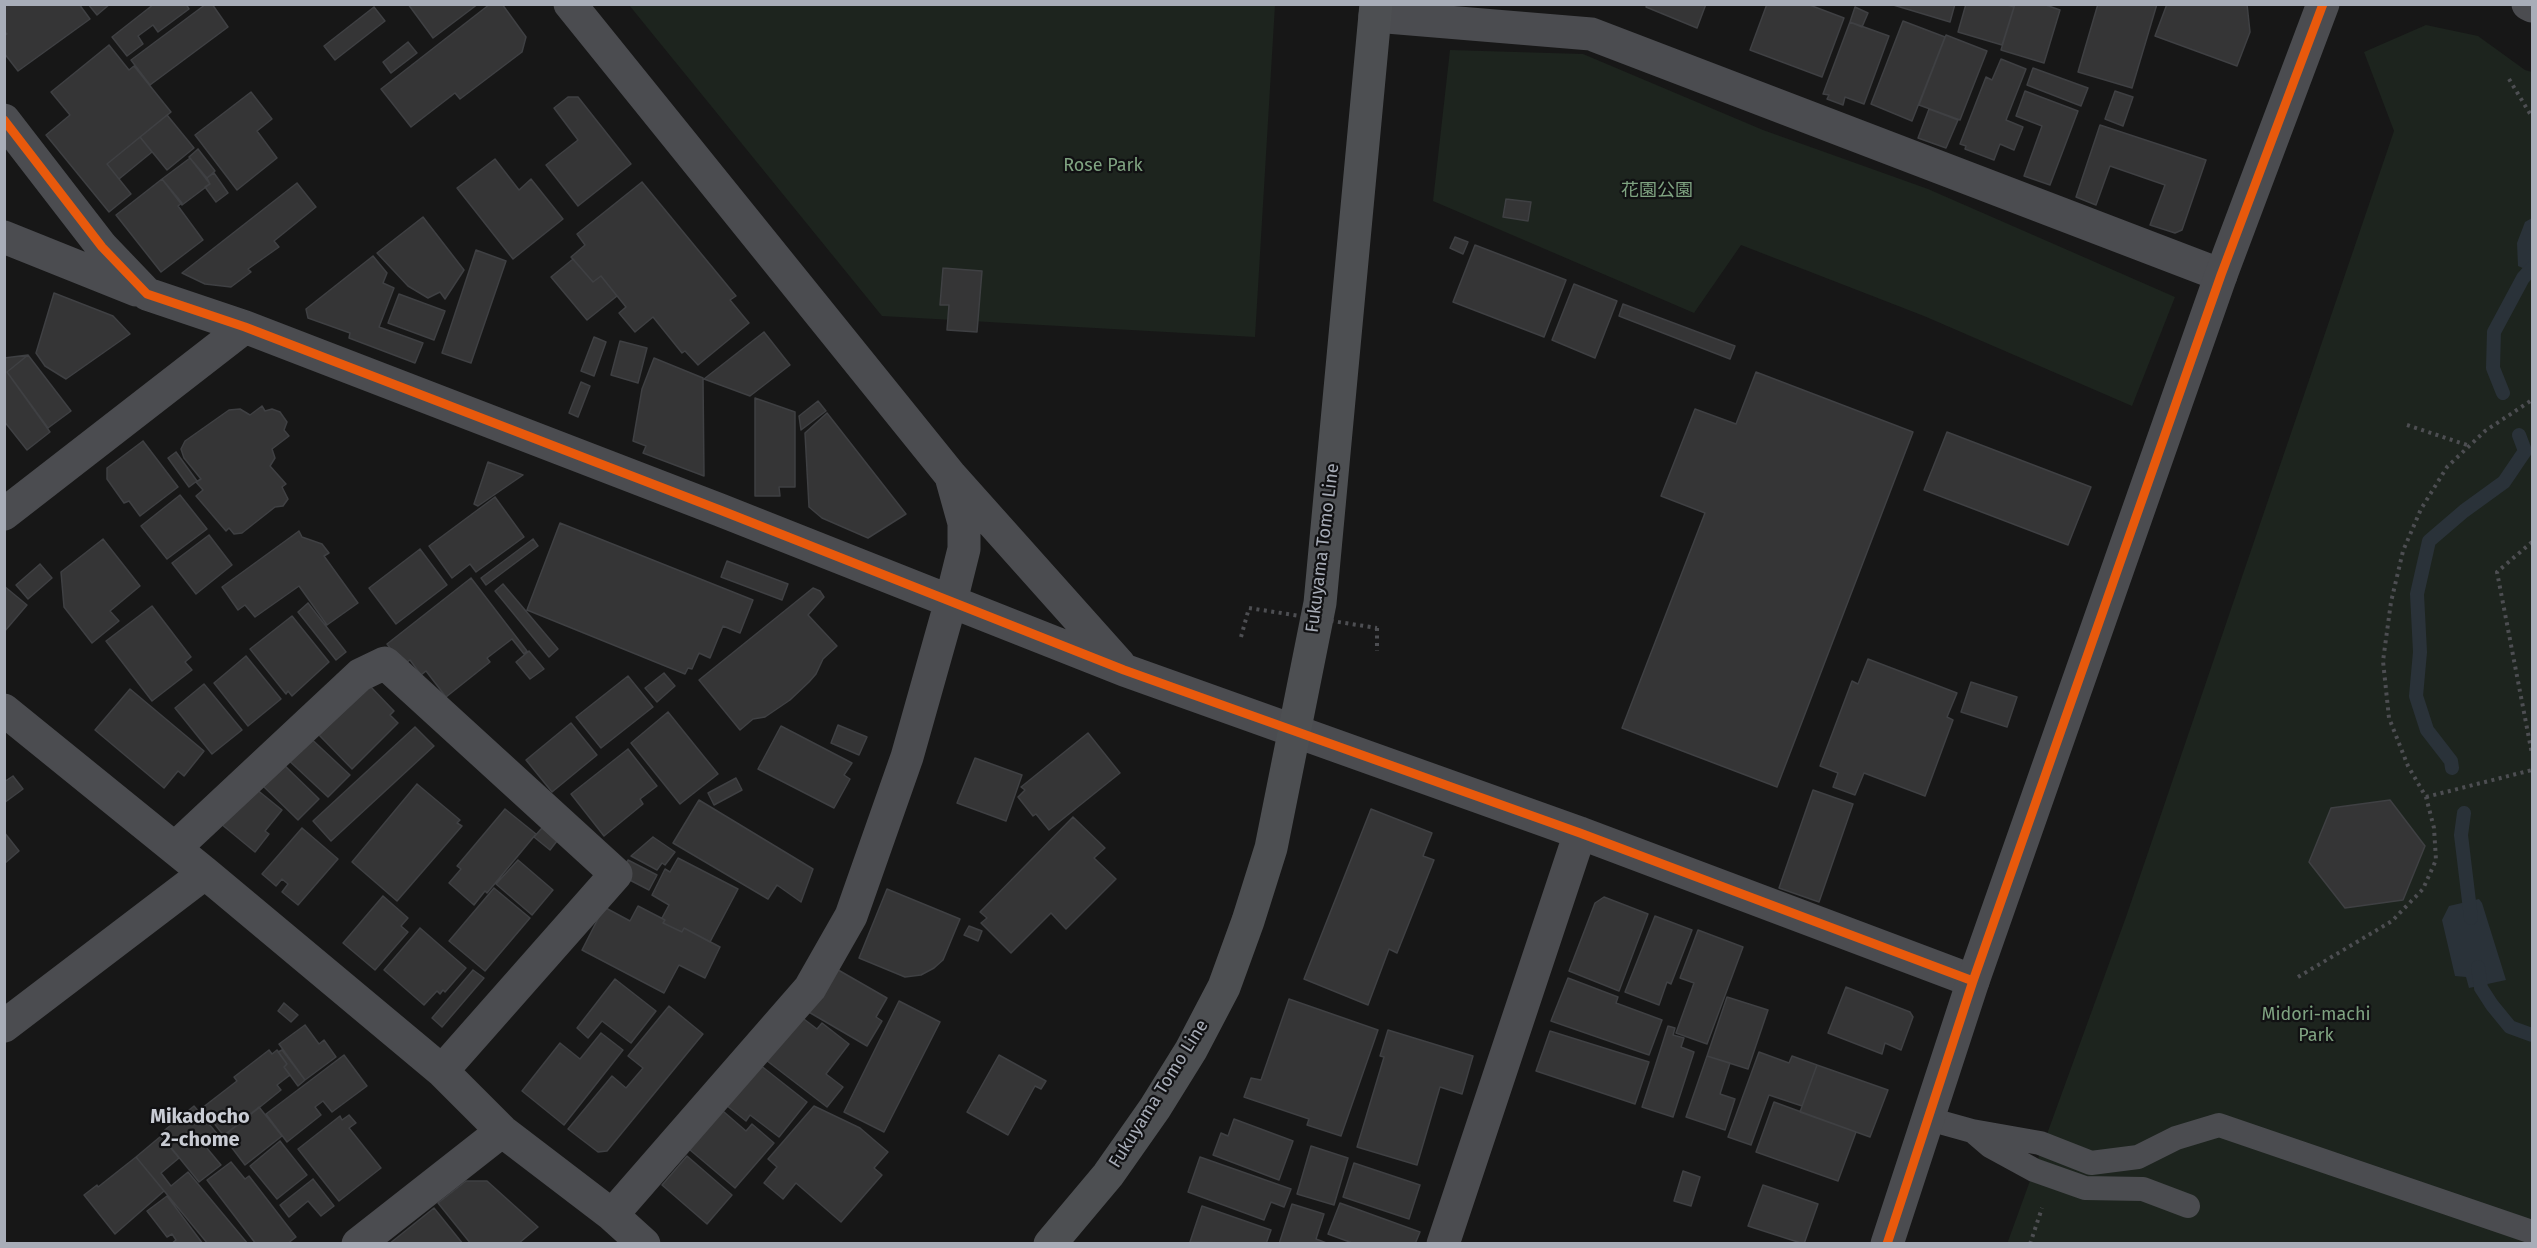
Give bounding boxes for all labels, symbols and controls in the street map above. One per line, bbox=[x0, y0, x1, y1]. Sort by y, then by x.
park label: Rose Park bbox=[1063, 155, 1143, 177]
park label: 花園公園 bbox=[1621, 180, 1693, 202]
street label: Fukuyama Tomo Line bbox=[1302, 462, 1344, 634]
park label: Midori-machi Park bbox=[2261, 1004, 2371, 1046]
street label: Fukuyama Tomo Line bbox=[1105, 1016, 1213, 1172]
district label: Mikadocho 2-chome bbox=[150, 1105, 250, 1152]

